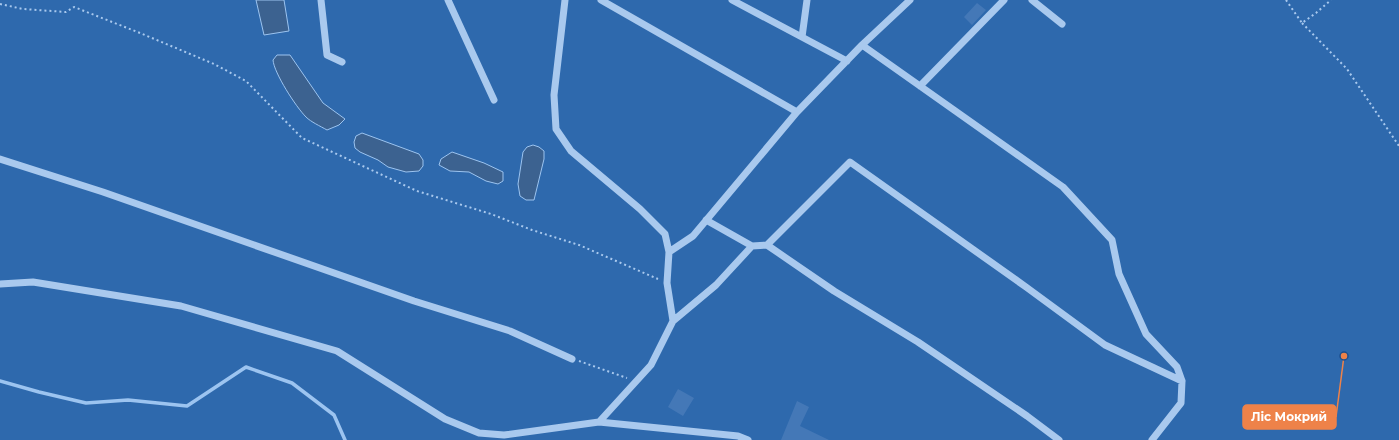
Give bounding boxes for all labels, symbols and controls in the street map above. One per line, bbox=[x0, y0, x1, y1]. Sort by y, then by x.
callout: Ліс Мокрий bbox=[1243, 405, 1336, 429]
text: Ліс Мокрий bbox=[1251, 409, 1327, 424]

